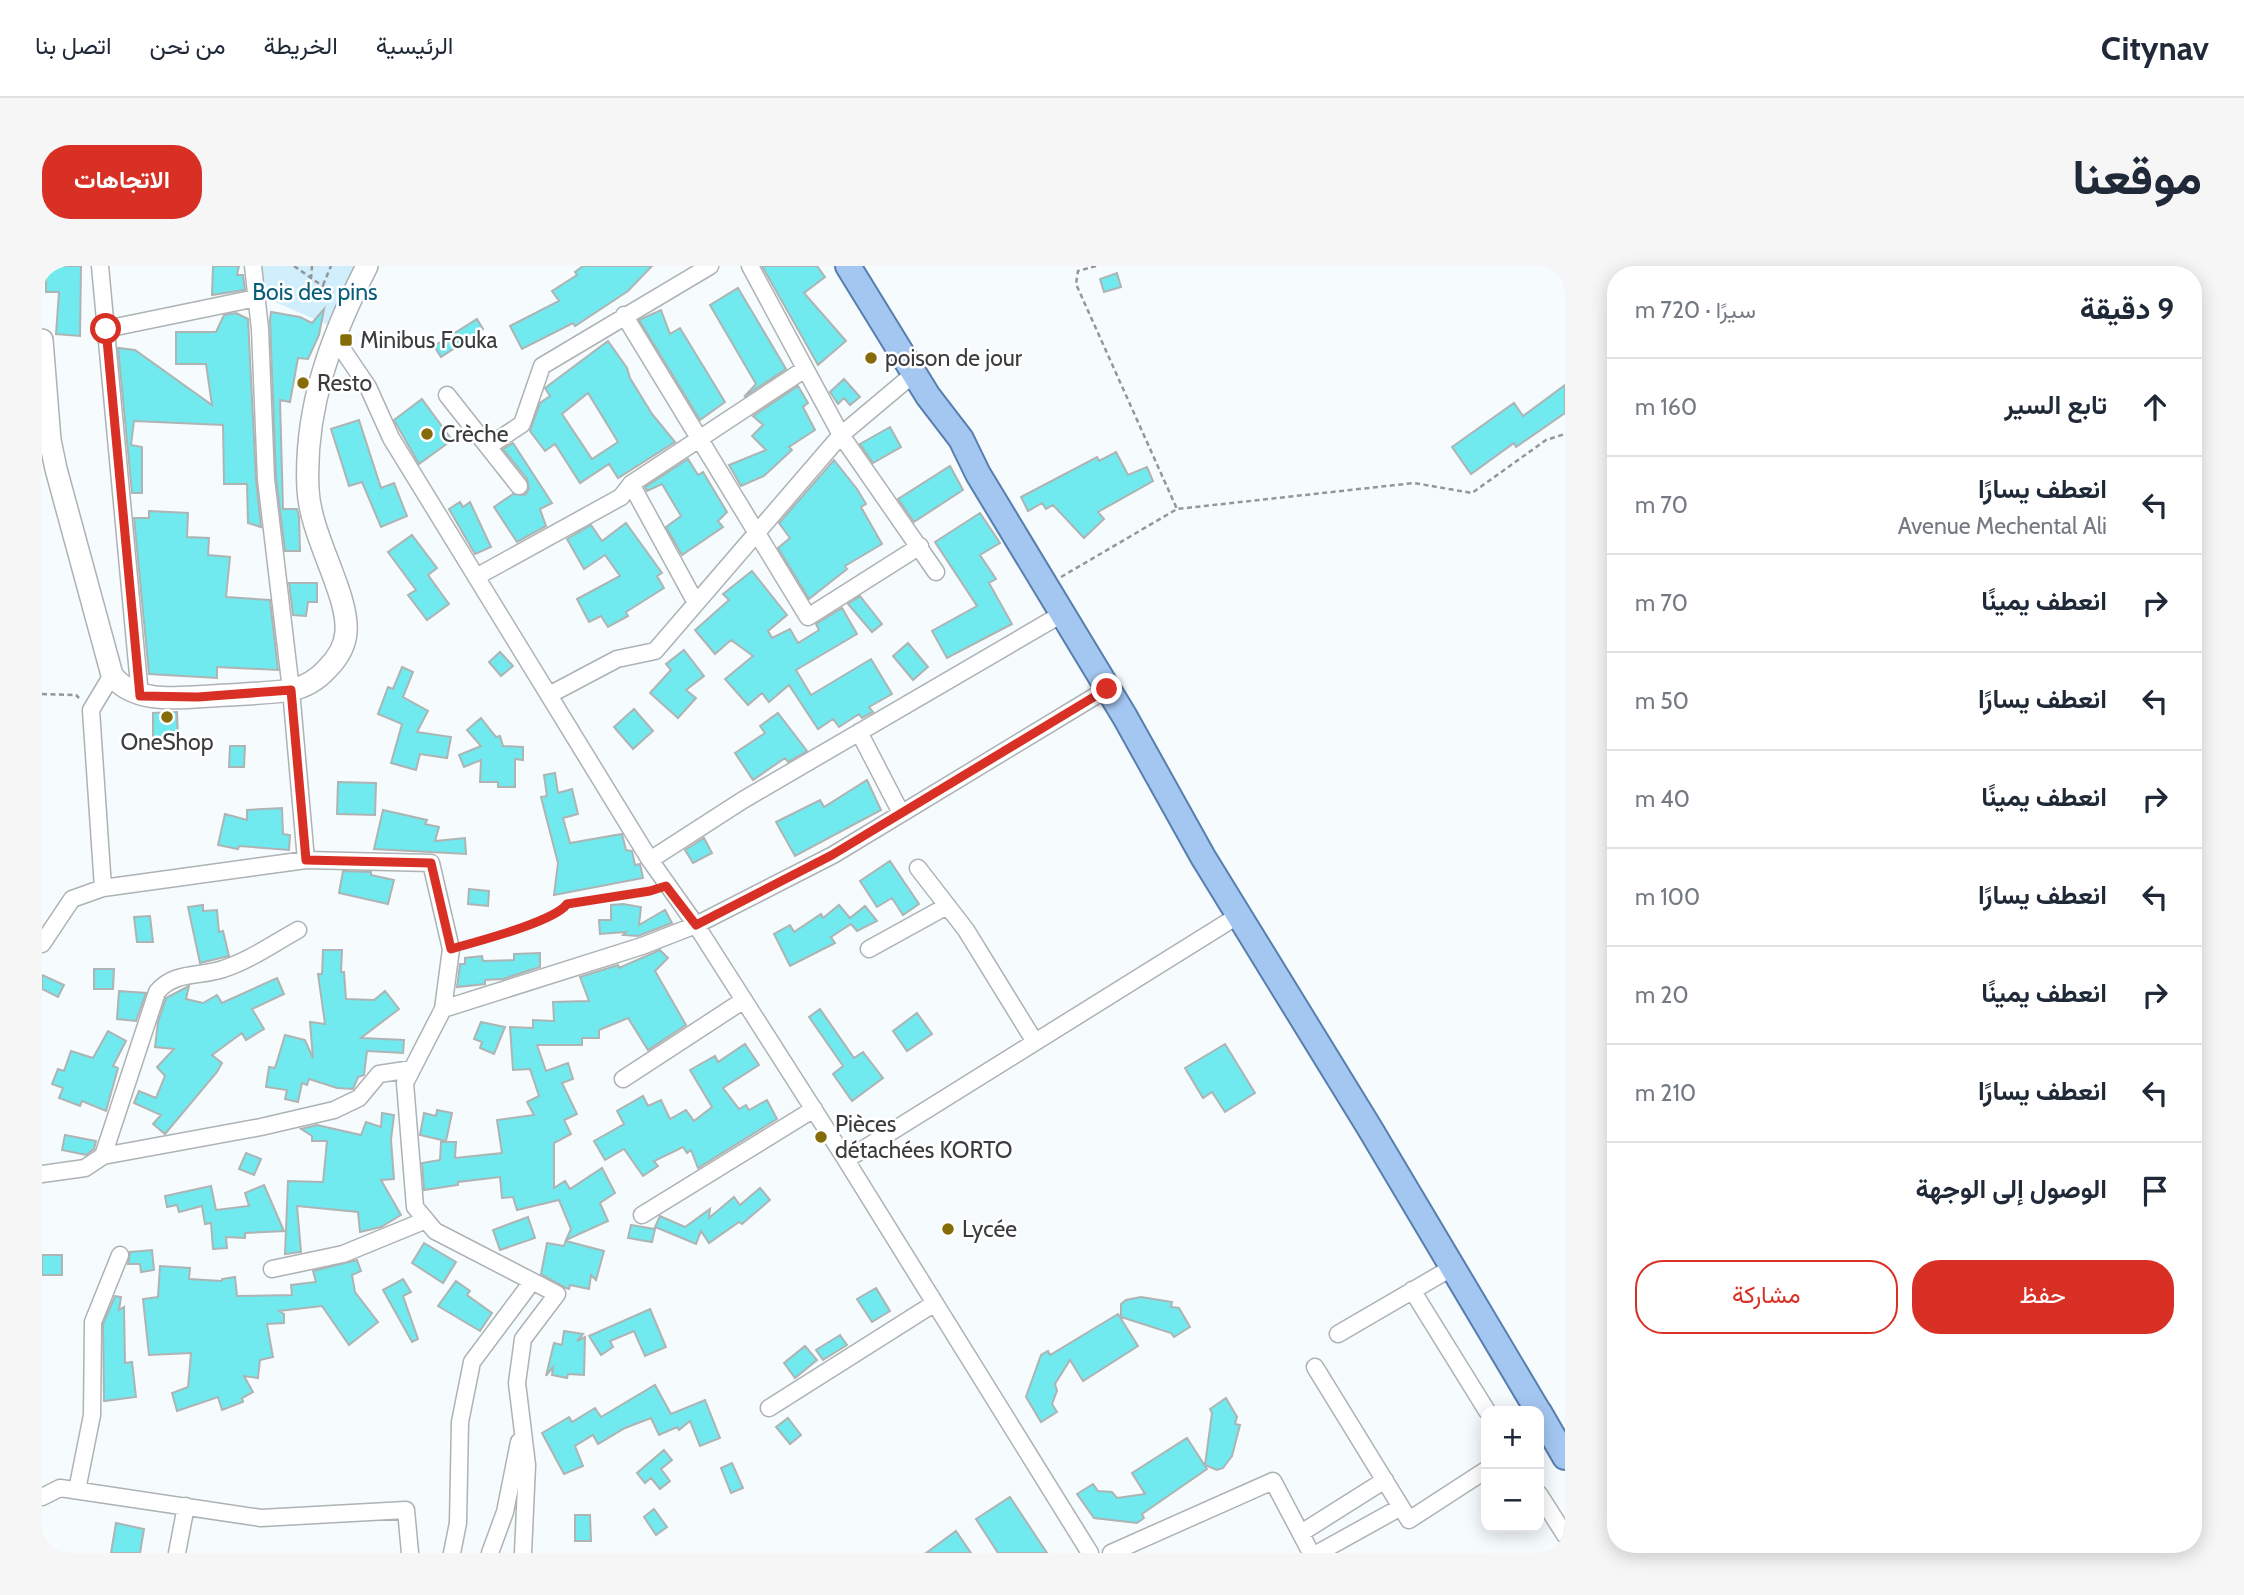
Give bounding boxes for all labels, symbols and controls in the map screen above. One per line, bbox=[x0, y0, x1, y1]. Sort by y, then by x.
text: Citynav bbox=[2101, 28, 2209, 68]
text: اتصل بنا bbox=[35, 31, 112, 60]
text: من نحن bbox=[150, 31, 226, 60]
text: الخريطة bbox=[264, 31, 338, 60]
text: الرئيسية bbox=[376, 31, 453, 60]
button: الاتجاهات bbox=[42, 145, 202, 219]
text: موقعنا bbox=[2072, 147, 2202, 206]
park label: Bois des pins bbox=[252, 278, 378, 306]
text: 9 دقيقة bbox=[2080, 290, 2174, 327]
text: سيرًا · 720 m bbox=[1635, 296, 1756, 324]
route start bbox=[90, 313, 121, 344]
place label: Minibus Fouka bbox=[360, 326, 498, 354]
marker: Minibus Fouka bbox=[338, 332, 354, 348]
place label: poison de jour bbox=[885, 344, 1023, 372]
marker: poison de jour bbox=[863, 350, 879, 366]
place label: Resto bbox=[317, 369, 372, 397]
marker: Resto bbox=[295, 375, 311, 391]
icon: ahead bbox=[2136, 388, 2174, 426]
text: تابع السير bbox=[2004, 389, 2107, 421]
text: 160 m bbox=[1635, 393, 1697, 421]
place label: Crèche bbox=[441, 420, 509, 448]
marker: Crèche bbox=[419, 426, 435, 442]
text: انعطف يسارًا bbox=[1978, 473, 2107, 505]
icon: left bbox=[2136, 486, 2174, 524]
text: 70 m bbox=[1635, 491, 1688, 519]
text: Avenue Mechental Ali bbox=[1898, 512, 2107, 540]
icon: right bbox=[2136, 584, 2174, 622]
text: انعطف يمينًا bbox=[1981, 585, 2107, 617]
text: 70 m bbox=[1635, 589, 1688, 617]
route end bbox=[1091, 673, 1122, 704]
icon: left bbox=[2136, 682, 2174, 720]
text: انعطف يسارًا bbox=[1978, 683, 2107, 715]
text: 50 m bbox=[1635, 687, 1689, 715]
marker: OneShop bbox=[159, 709, 175, 725]
place label: OneShop bbox=[120, 728, 214, 756]
icon: right bbox=[2136, 780, 2174, 818]
text: انعطف يمينًا bbox=[1981, 781, 2107, 813]
text: 40 m bbox=[1635, 785, 1690, 813]
icon: left bbox=[2136, 878, 2174, 916]
text: انعطف يسارًا bbox=[1978, 879, 2107, 911]
text: 100 m bbox=[1635, 883, 1700, 911]
icon: right bbox=[2136, 976, 2174, 1014]
text: انعطف يمينًا bbox=[1981, 977, 2107, 1009]
text: 20 m bbox=[1635, 981, 1688, 1009]
icon: left bbox=[2136, 1074, 2174, 1112]
text: انعطف يسارًا bbox=[1978, 1075, 2107, 1107]
text: 210 m bbox=[1635, 1079, 1696, 1107]
place label: Pièces détachées KORTO bbox=[835, 1110, 1013, 1164]
marker: Pièces détachées KORTO bbox=[813, 1129, 829, 1145]
icon: arrive bbox=[2136, 1172, 2174, 1210]
text: الوصول إلى الوجهة bbox=[1916, 1173, 2107, 1205]
place label: Lycée bbox=[962, 1215, 1017, 1243]
marker: Lycée bbox=[940, 1221, 956, 1237]
button: مشاركة bbox=[1635, 1260, 1898, 1334]
button: حفظ bbox=[1912, 1260, 2174, 1334]
map controls bbox=[1481, 1406, 1544, 1532]
button: + bbox=[1481, 1406, 1544, 1469]
button: − bbox=[1481, 1469, 1544, 1532]

